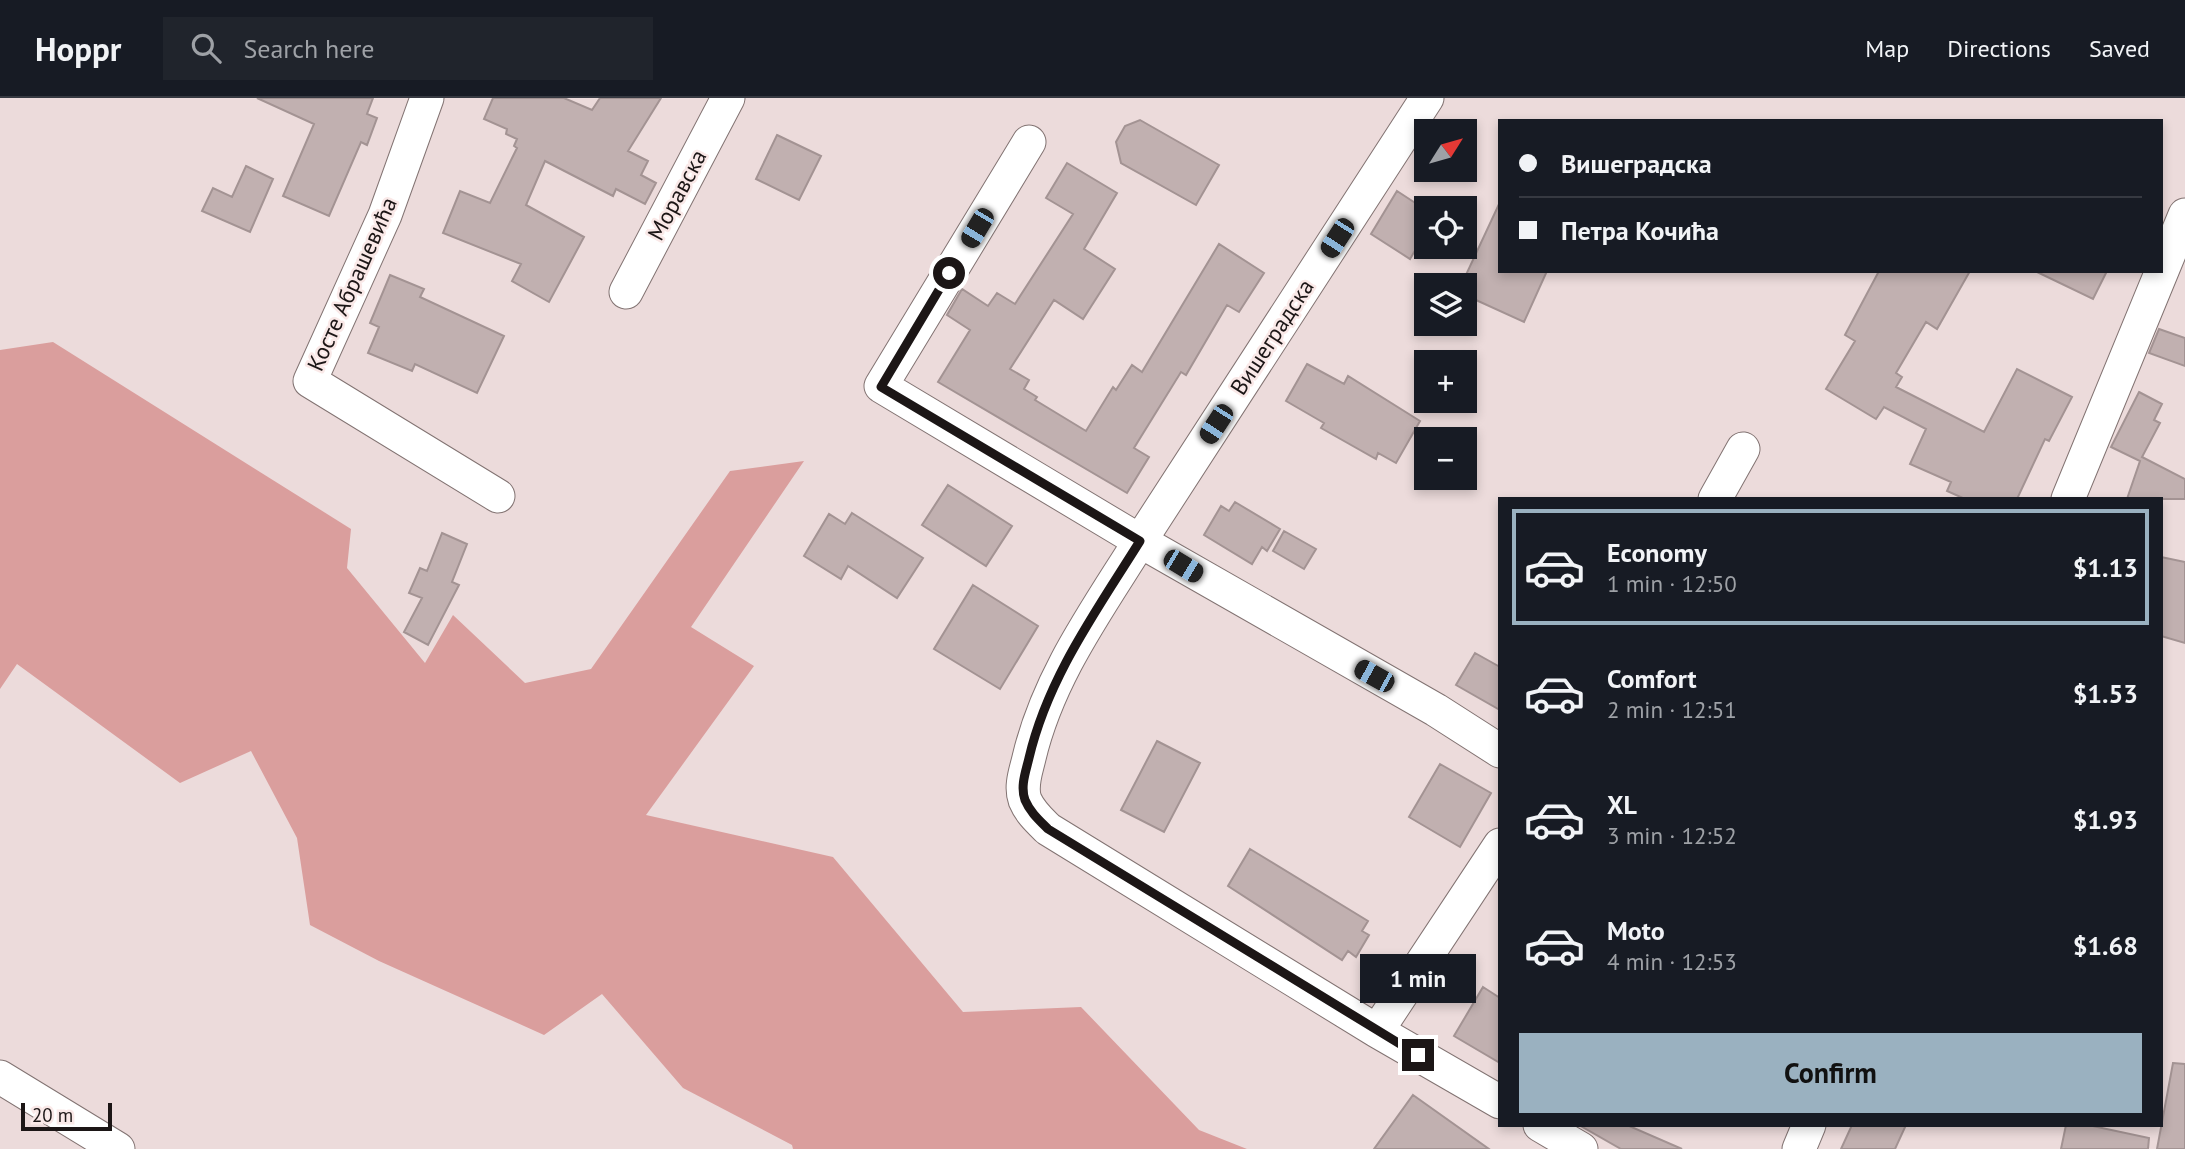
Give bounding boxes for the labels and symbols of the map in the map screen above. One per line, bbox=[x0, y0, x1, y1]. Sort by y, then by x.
north arrow bbox=[1414, 119, 1477, 182]
street label: Моравска bbox=[641, 144, 713, 245]
street label: Косте Абрашевића bbox=[300, 192, 403, 375]
car bbox=[958, 205, 997, 251]
car bbox=[1317, 215, 1358, 261]
route start bbox=[933, 257, 965, 289]
street label: Вишеградска bbox=[1223, 273, 1320, 400]
car bbox=[1196, 401, 1237, 447]
car bbox=[1160, 546, 1207, 586]
car bbox=[1351, 657, 1398, 695]
callout: 1 min bbox=[1360, 954, 1476, 1002]
route end bbox=[1402, 1039, 1434, 1071]
scale bar bbox=[21, 1100, 112, 1132]

